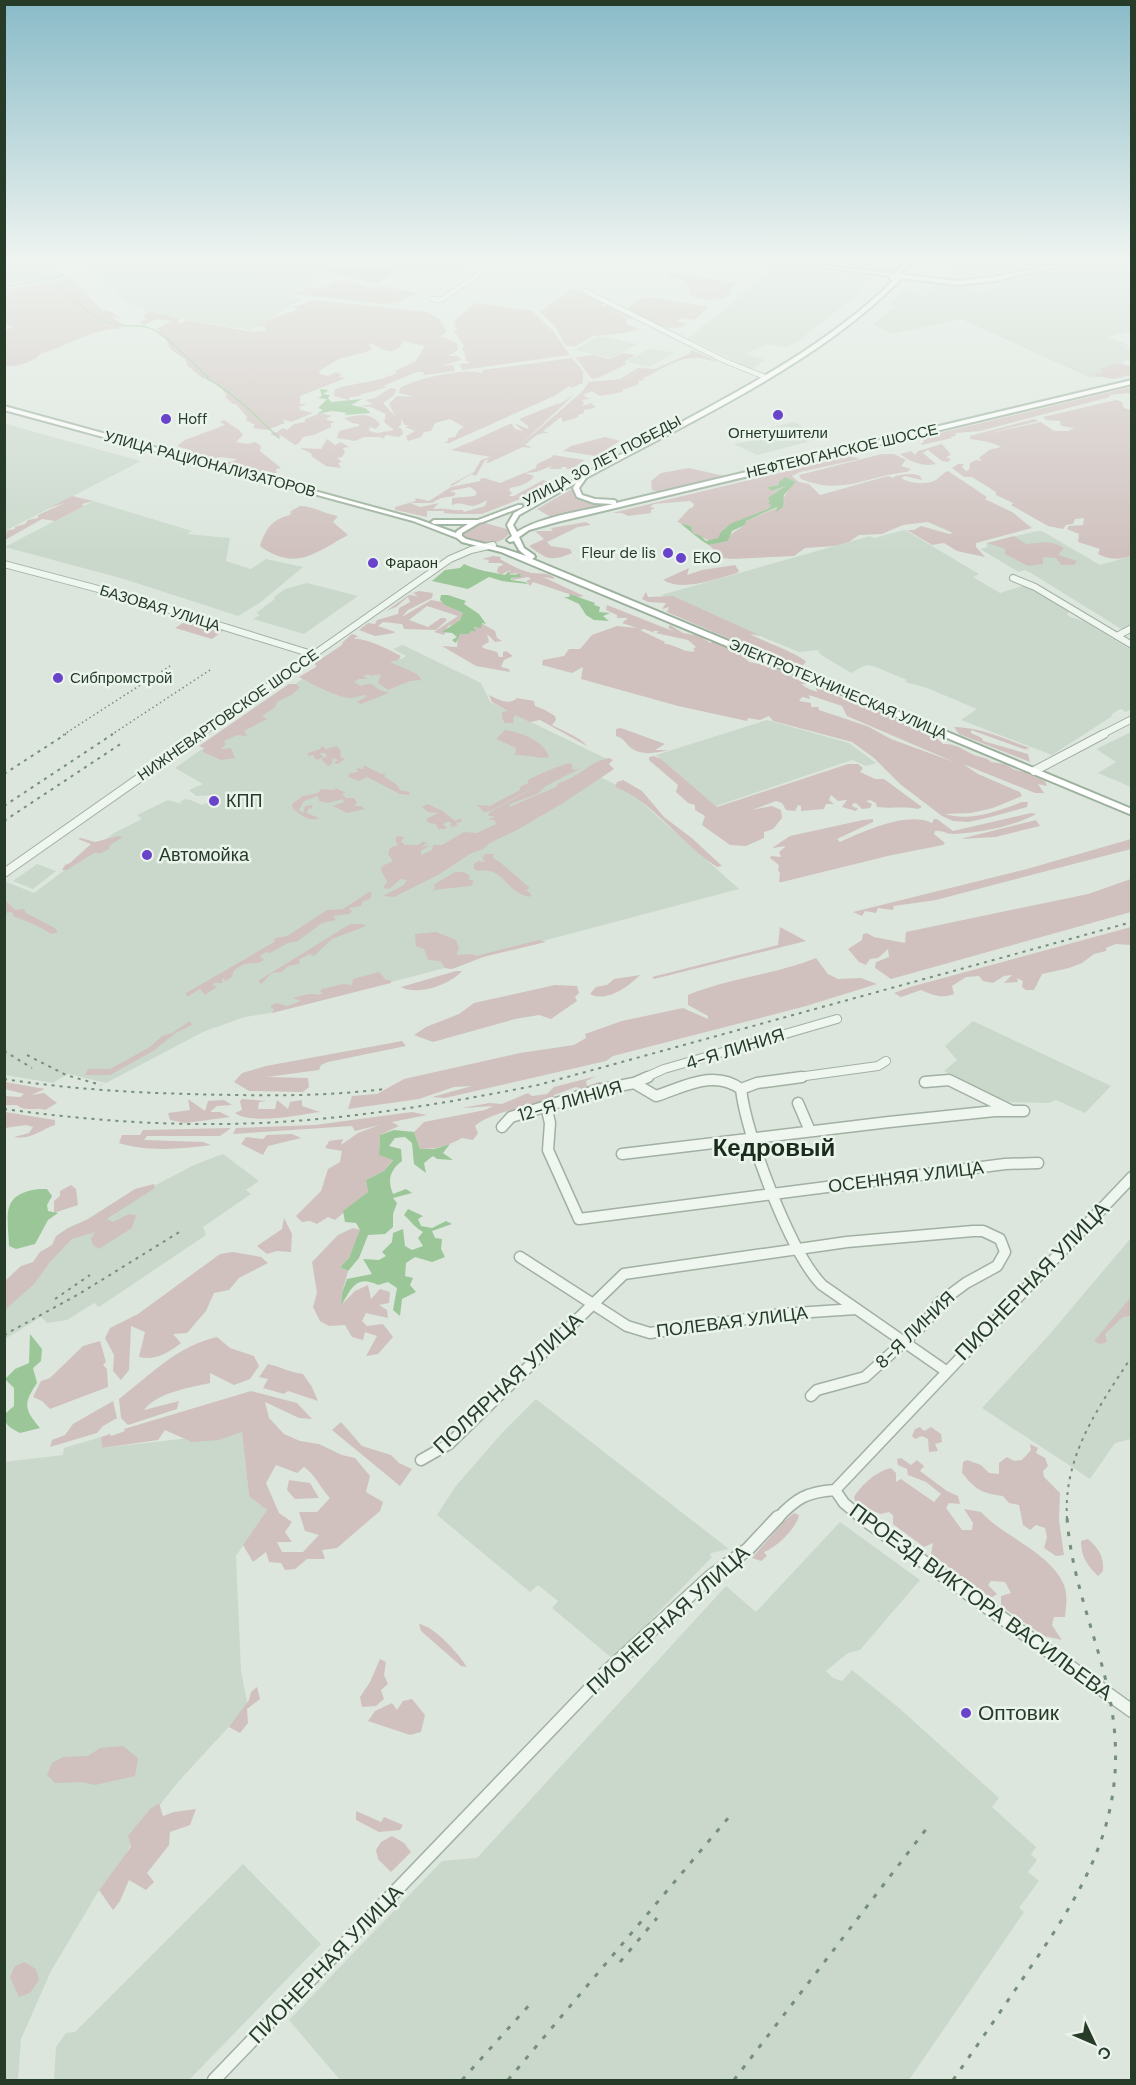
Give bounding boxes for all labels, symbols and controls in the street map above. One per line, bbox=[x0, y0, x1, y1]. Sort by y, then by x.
marker: Огнетушители bbox=[771, 408, 785, 422]
place label: Hoff bbox=[178, 409, 207, 429]
street label: УЛИЦА 30 ЛЕТ ПОБЕДЫ bbox=[519, 411, 685, 511]
marker: Hoff bbox=[159, 412, 173, 426]
street label: НЕФТЕЮГАНСКОЕ ШОССЕ bbox=[744, 419, 940, 483]
place label: Огнетушители bbox=[728, 423, 828, 443]
street label: УЛИЦА РАЦИОНАЛИЗАТОРОВ bbox=[102, 426, 318, 502]
place label: Fleur de lis bbox=[582, 543, 656, 563]
marker: Fleur de lis bbox=[661, 546, 675, 560]
place label: EKO bbox=[693, 548, 721, 568]
marker: EKO bbox=[674, 551, 688, 565]
place label: Фараон bbox=[385, 553, 438, 573]
marker: Фараон bbox=[366, 556, 380, 570]
street label: БАЗОВАЯ УЛИЦА bbox=[97, 580, 223, 636]
street label: ЭЛЕКТРОТЕХНИЧЕСКАЯ УЛИЦА bbox=[726, 634, 950, 744]
street label: НИЖНЕВАРТОВСКОЕ ШОССЕ bbox=[133, 645, 323, 785]
place label: Сибпромстрой bbox=[70, 668, 172, 688]
marker: Сибпромстрой bbox=[51, 671, 65, 685]
place label: КПП bbox=[226, 789, 262, 813]
marker: КПП bbox=[207, 794, 221, 808]
place label: Автомойка bbox=[159, 843, 250, 867]
marker: Автомойка bbox=[140, 848, 154, 862]
street label: 4-Я ЛИНИЯ bbox=[683, 1023, 787, 1075]
street label: 12-Я ЛИНИЯ bbox=[515, 1075, 625, 1127]
district label: Кедровый bbox=[713, 1132, 835, 1163]
street label: ОСЕННЯЯ УЛИЦА bbox=[827, 1156, 985, 1198]
street label: ПИОНЕРНАЯ УЛИЦА bbox=[949, 1195, 1115, 1367]
street label: 8-Я ЛИНИЯ bbox=[870, 1286, 960, 1374]
street label: ПОЛЕВАЯ УЛИЦА bbox=[655, 1301, 809, 1343]
street label: ПОЛЯРНАЯ УЛИЦА bbox=[427, 1306, 589, 1460]
street label: ПРОЕЗД ВИКТОРА ВАСИЛЬЕВА bbox=[844, 1497, 1118, 1707]
street label: ПИОНЕРНАЯ УЛИЦА bbox=[580, 1539, 756, 1701]
place label: Оптовик bbox=[978, 1699, 1060, 1727]
marker: Оптовик bbox=[959, 1706, 973, 1720]
street label: ПИОНЕРНАЯ УЛИЦА bbox=[243, 1878, 409, 2050]
north arrow bbox=[1064, 2013, 1124, 2073]
text: С bbox=[1093, 2042, 1116, 2065]

